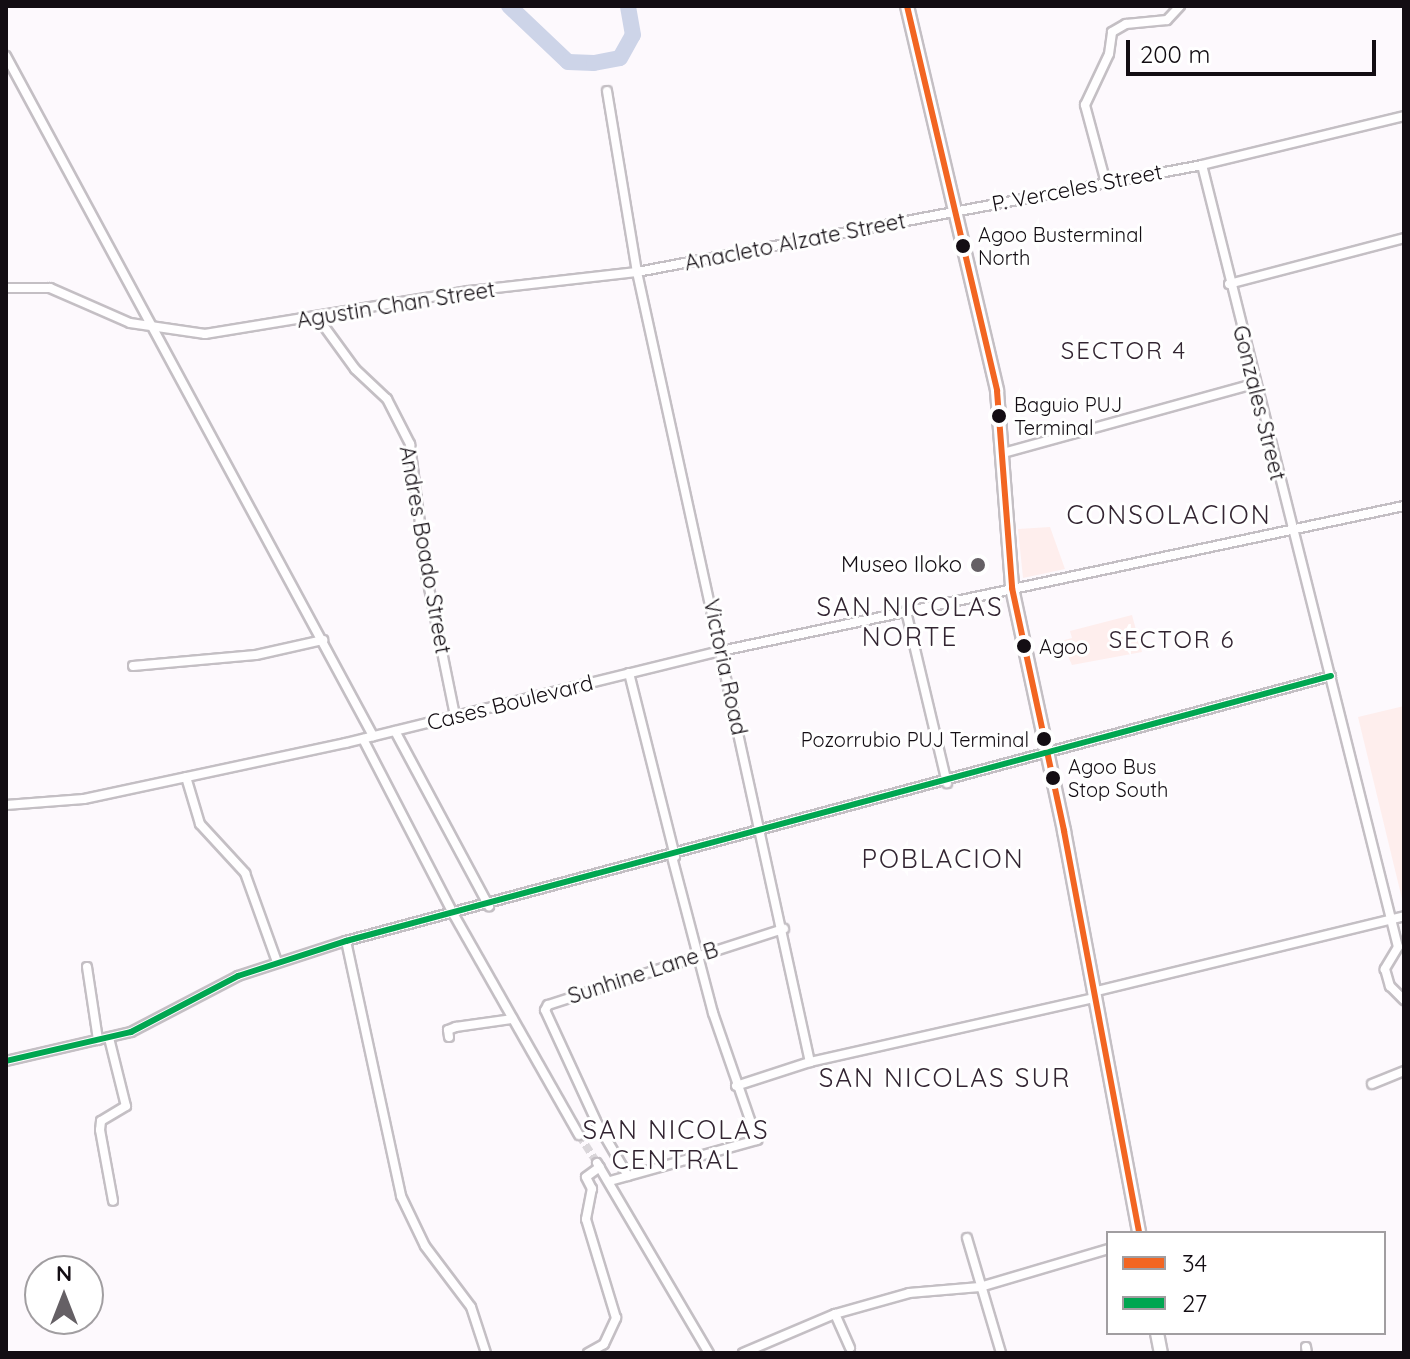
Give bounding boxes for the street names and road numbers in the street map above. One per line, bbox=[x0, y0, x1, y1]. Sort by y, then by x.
street label: P. Verceles Street bbox=[990, 159, 1164, 217]
street label: Anacleto Alzate Street bbox=[682, 208, 908, 276]
street label: Agustin Chan Street bbox=[295, 276, 497, 334]
street label: Gonzales Street bbox=[1227, 323, 1291, 483]
street label: Andres Boado Street bbox=[394, 444, 456, 656]
street label: Victoria Road bbox=[698, 597, 752, 737]
street label: Cases Boulevard bbox=[424, 670, 596, 736]
street label: Sunhine Lane B bbox=[565, 936, 721, 1010]

